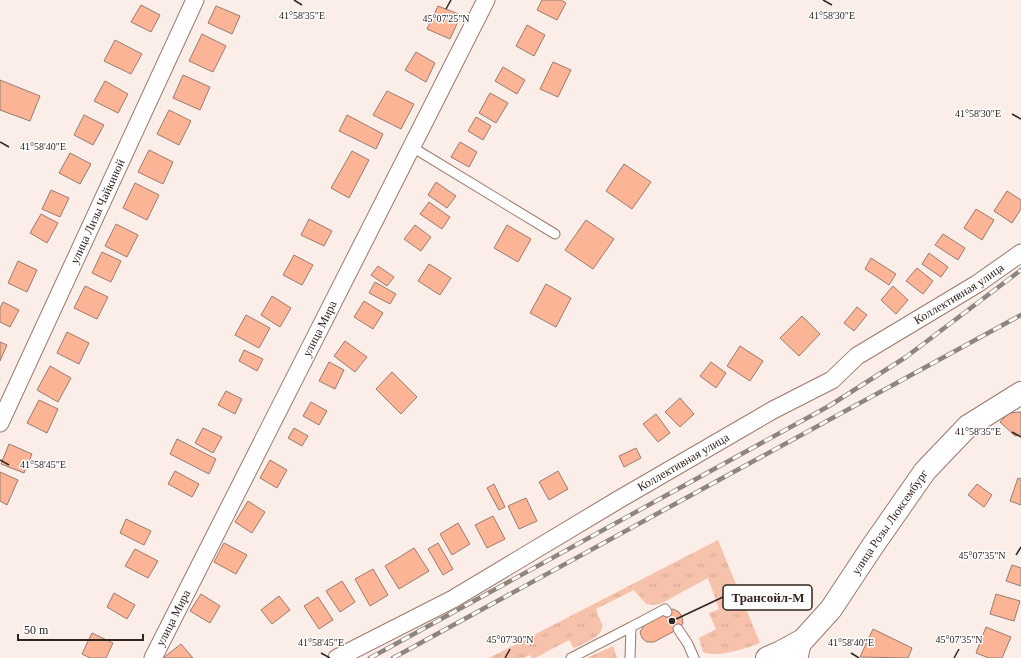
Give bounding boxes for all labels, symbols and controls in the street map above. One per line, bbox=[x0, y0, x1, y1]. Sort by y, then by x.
text: 41°58'35"E bbox=[279, 10, 325, 21]
text: 41°58'30"E bbox=[809, 10, 855, 21]
text: 45°07'25"N bbox=[422, 13, 470, 24]
text: 41°58'30"E bbox=[955, 108, 1001, 119]
text: 41°58'40"E bbox=[20, 141, 66, 152]
street label: улица Лизы Чайкиной bbox=[67, 156, 128, 266]
street label: Коллективная улица bbox=[911, 260, 1007, 327]
street label: улица Мира bbox=[300, 298, 340, 359]
text: 41°58'35"E bbox=[955, 426, 1001, 437]
street label: Коллективная улица bbox=[635, 430, 732, 494]
text: 41°58'45"E bbox=[20, 459, 66, 470]
street label: улица Розы Люксембург bbox=[849, 467, 931, 577]
text: 45°07'35"N bbox=[958, 550, 1006, 561]
callout: Трансойл-М bbox=[723, 585, 812, 610]
street label: улица Мира bbox=[153, 587, 194, 648]
text: Трансойл-М bbox=[731, 590, 805, 605]
scale bar bbox=[18, 616, 143, 642]
text: 50 m bbox=[24, 623, 49, 637]
text: 45°07'30"N bbox=[486, 634, 534, 645]
text: 45°07'35"N bbox=[935, 634, 983, 645]
text: 41°58'45"E bbox=[298, 637, 344, 648]
text: 41°58'40"E bbox=[828, 637, 874, 648]

